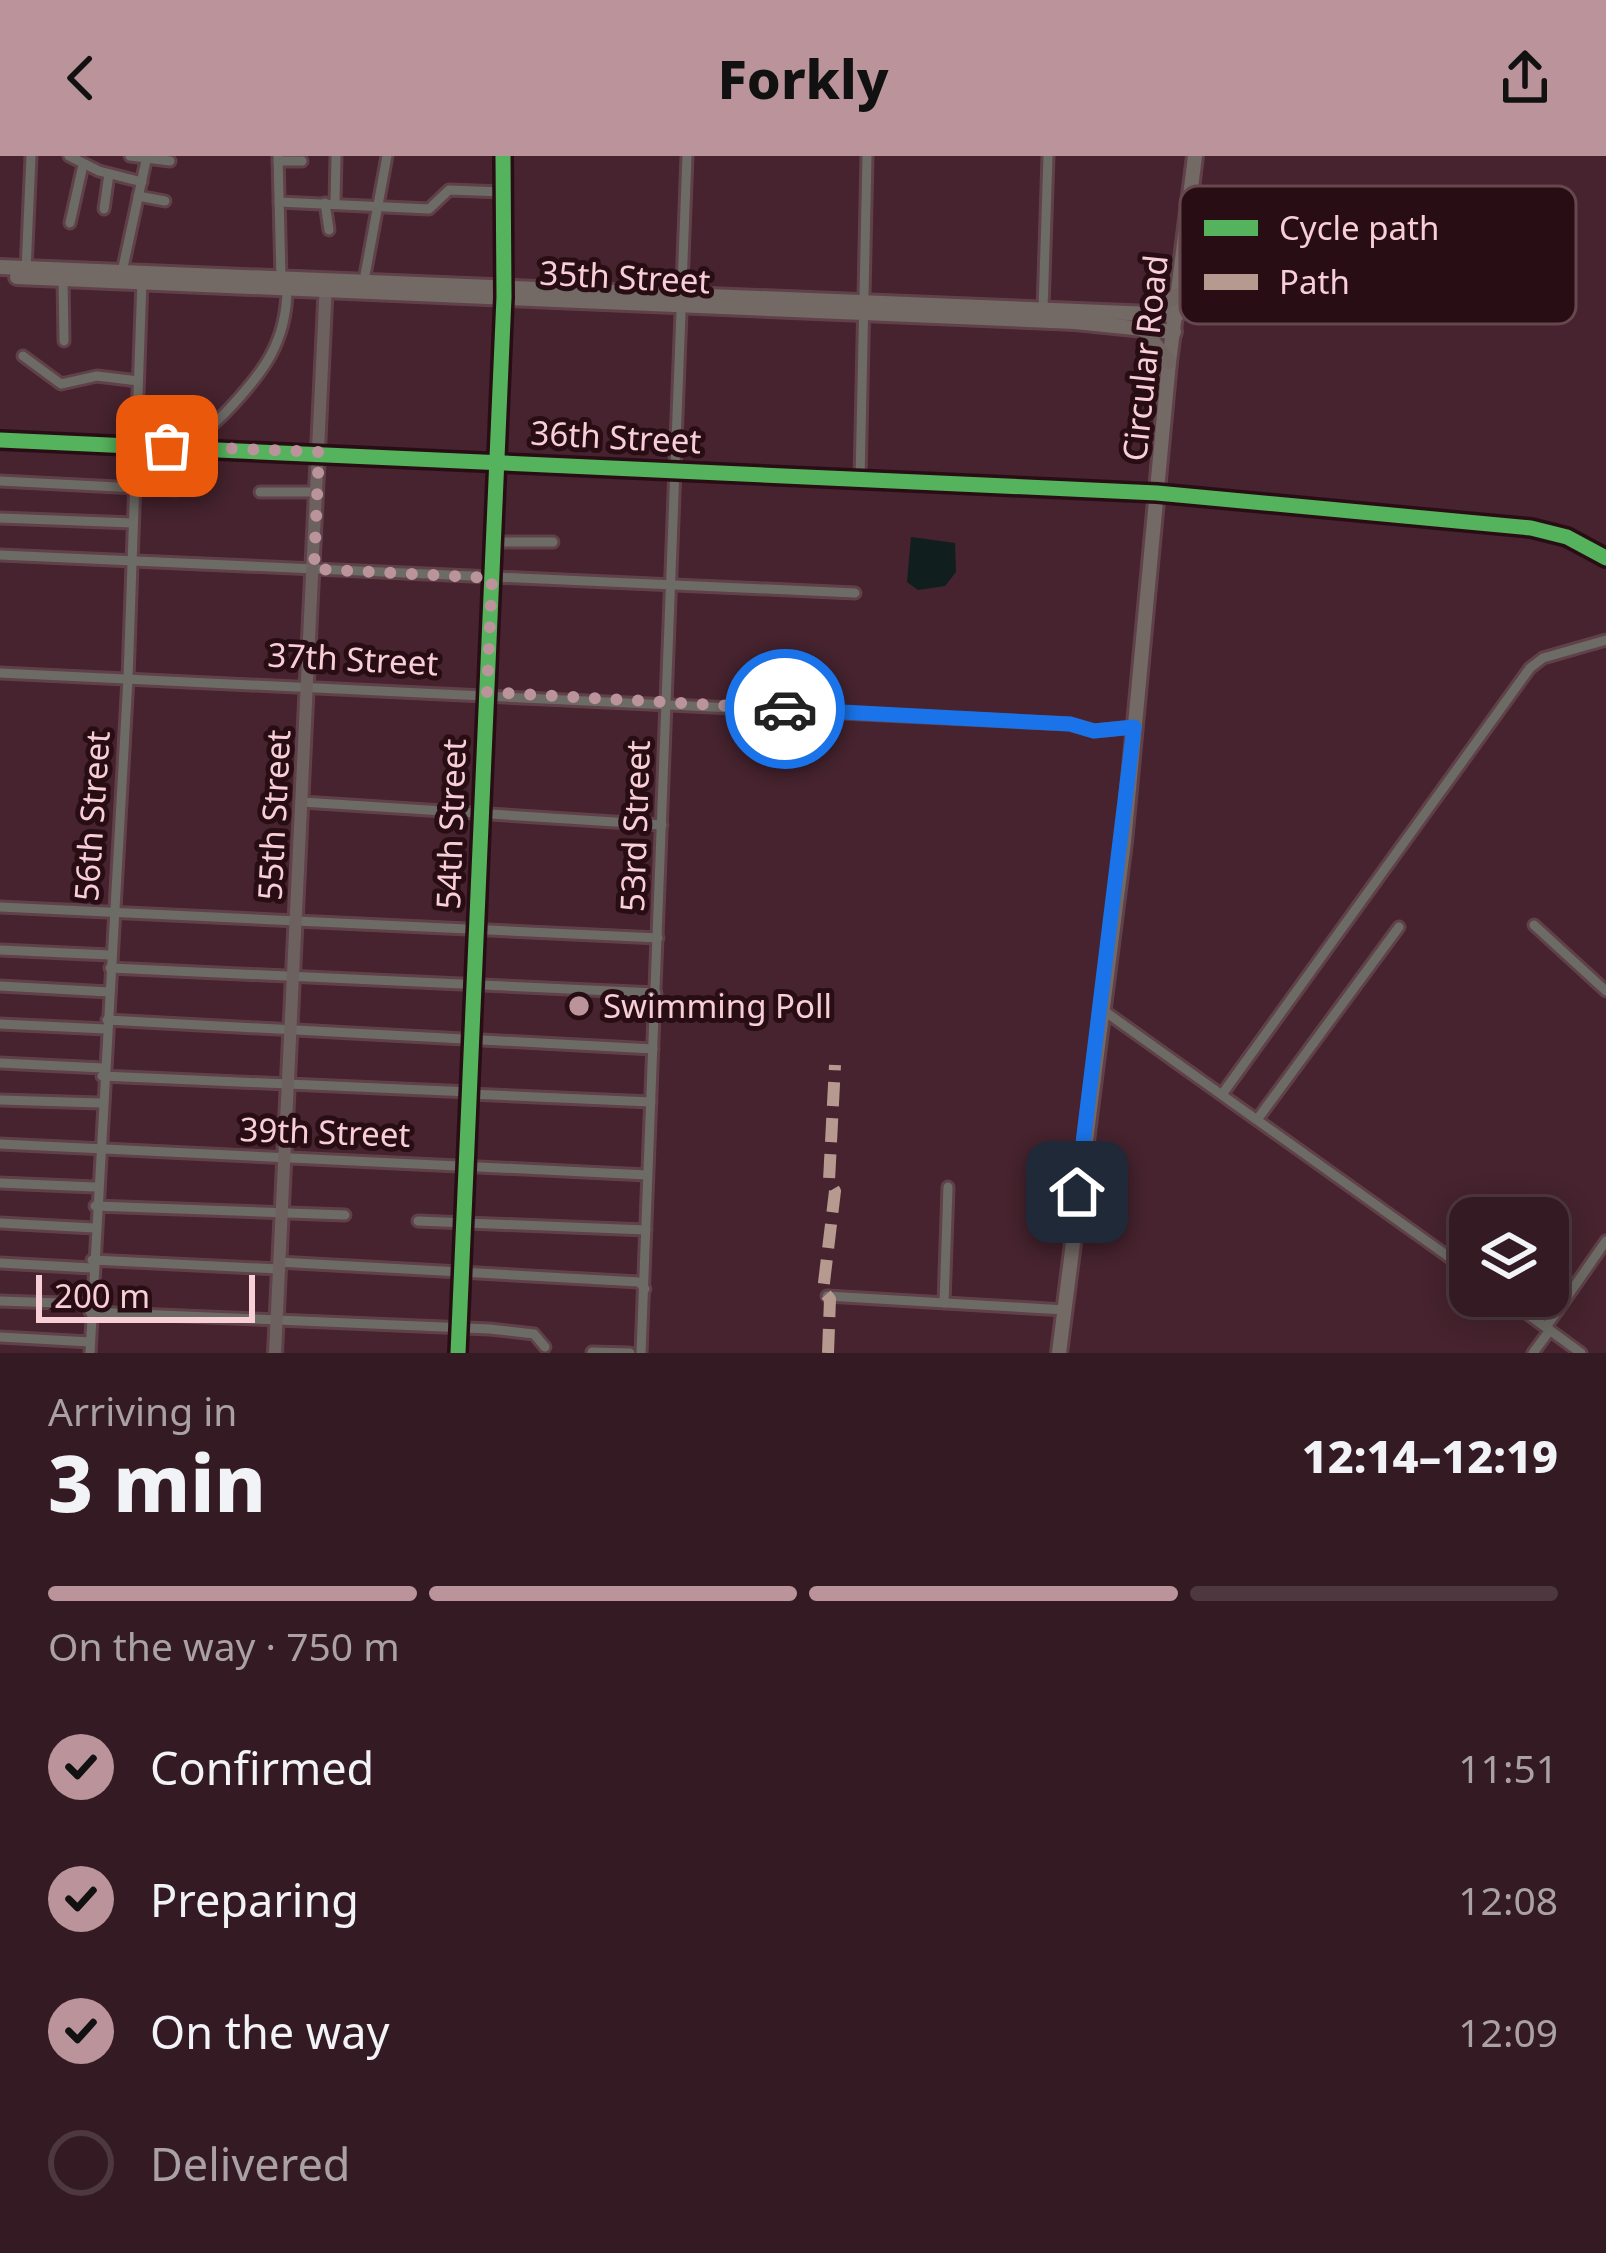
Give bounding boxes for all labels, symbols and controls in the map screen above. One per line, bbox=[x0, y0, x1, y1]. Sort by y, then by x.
text: Forkly bbox=[717, 41, 889, 115]
icon: back bbox=[48, 45, 114, 111]
icon: share bbox=[1492, 45, 1558, 111]
legend bbox=[1180, 186, 1576, 324]
text: Cycle path bbox=[1279, 205, 1439, 250]
street label: 35th Street bbox=[539, 250, 712, 303]
street label: Circular Road bbox=[1111, 253, 1178, 463]
text: Path bbox=[1279, 259, 1350, 304]
pin bbox=[116, 395, 218, 497]
street label: 36th Street bbox=[530, 410, 703, 463]
icon: bag bbox=[134, 413, 200, 479]
street label: 37th Street bbox=[267, 632, 440, 685]
courier bbox=[725, 649, 845, 769]
icon: car bbox=[752, 676, 818, 742]
street label: 55th Street bbox=[247, 728, 300, 901]
street label: 56th Street bbox=[63, 729, 120, 903]
street label: 54th Street bbox=[425, 738, 476, 910]
street label: 53rd Street bbox=[609, 739, 660, 913]
place label: Swimming Poll bbox=[603, 983, 832, 1028]
marker: Swimming Poll bbox=[566, 993, 592, 1019]
street label: 39th Street bbox=[239, 1106, 411, 1157]
pin bbox=[1026, 1141, 1128, 1243]
icon: home bbox=[1044, 1159, 1110, 1225]
map controls bbox=[1449, 1197, 1569, 1317]
button: layers bbox=[1449, 1197, 1569, 1317]
scale bar bbox=[36, 1269, 255, 1322]
text: 200 m bbox=[54, 1273, 150, 1318]
text: Arriving in bbox=[48, 1384, 237, 1437]
text: 12:14–12:19 bbox=[1302, 1425, 1558, 1486]
text: 3 min bbox=[48, 1429, 266, 1535]
text: On the way · 750 m bbox=[48, 1619, 400, 1672]
icon: check bbox=[48, 1734, 114, 1800]
text: Confirmed bbox=[150, 1737, 374, 1798]
text: 11:51 bbox=[1458, 1741, 1558, 1794]
icon: check bbox=[48, 1866, 114, 1932]
text: Preparing bbox=[150, 1869, 359, 1930]
text: 12:08 bbox=[1458, 1873, 1558, 1926]
icon: check bbox=[48, 1998, 114, 2064]
text: On the way bbox=[150, 2001, 389, 2062]
text: 12:09 bbox=[1458, 2005, 1558, 2058]
text: Delivered bbox=[150, 2133, 350, 2194]

